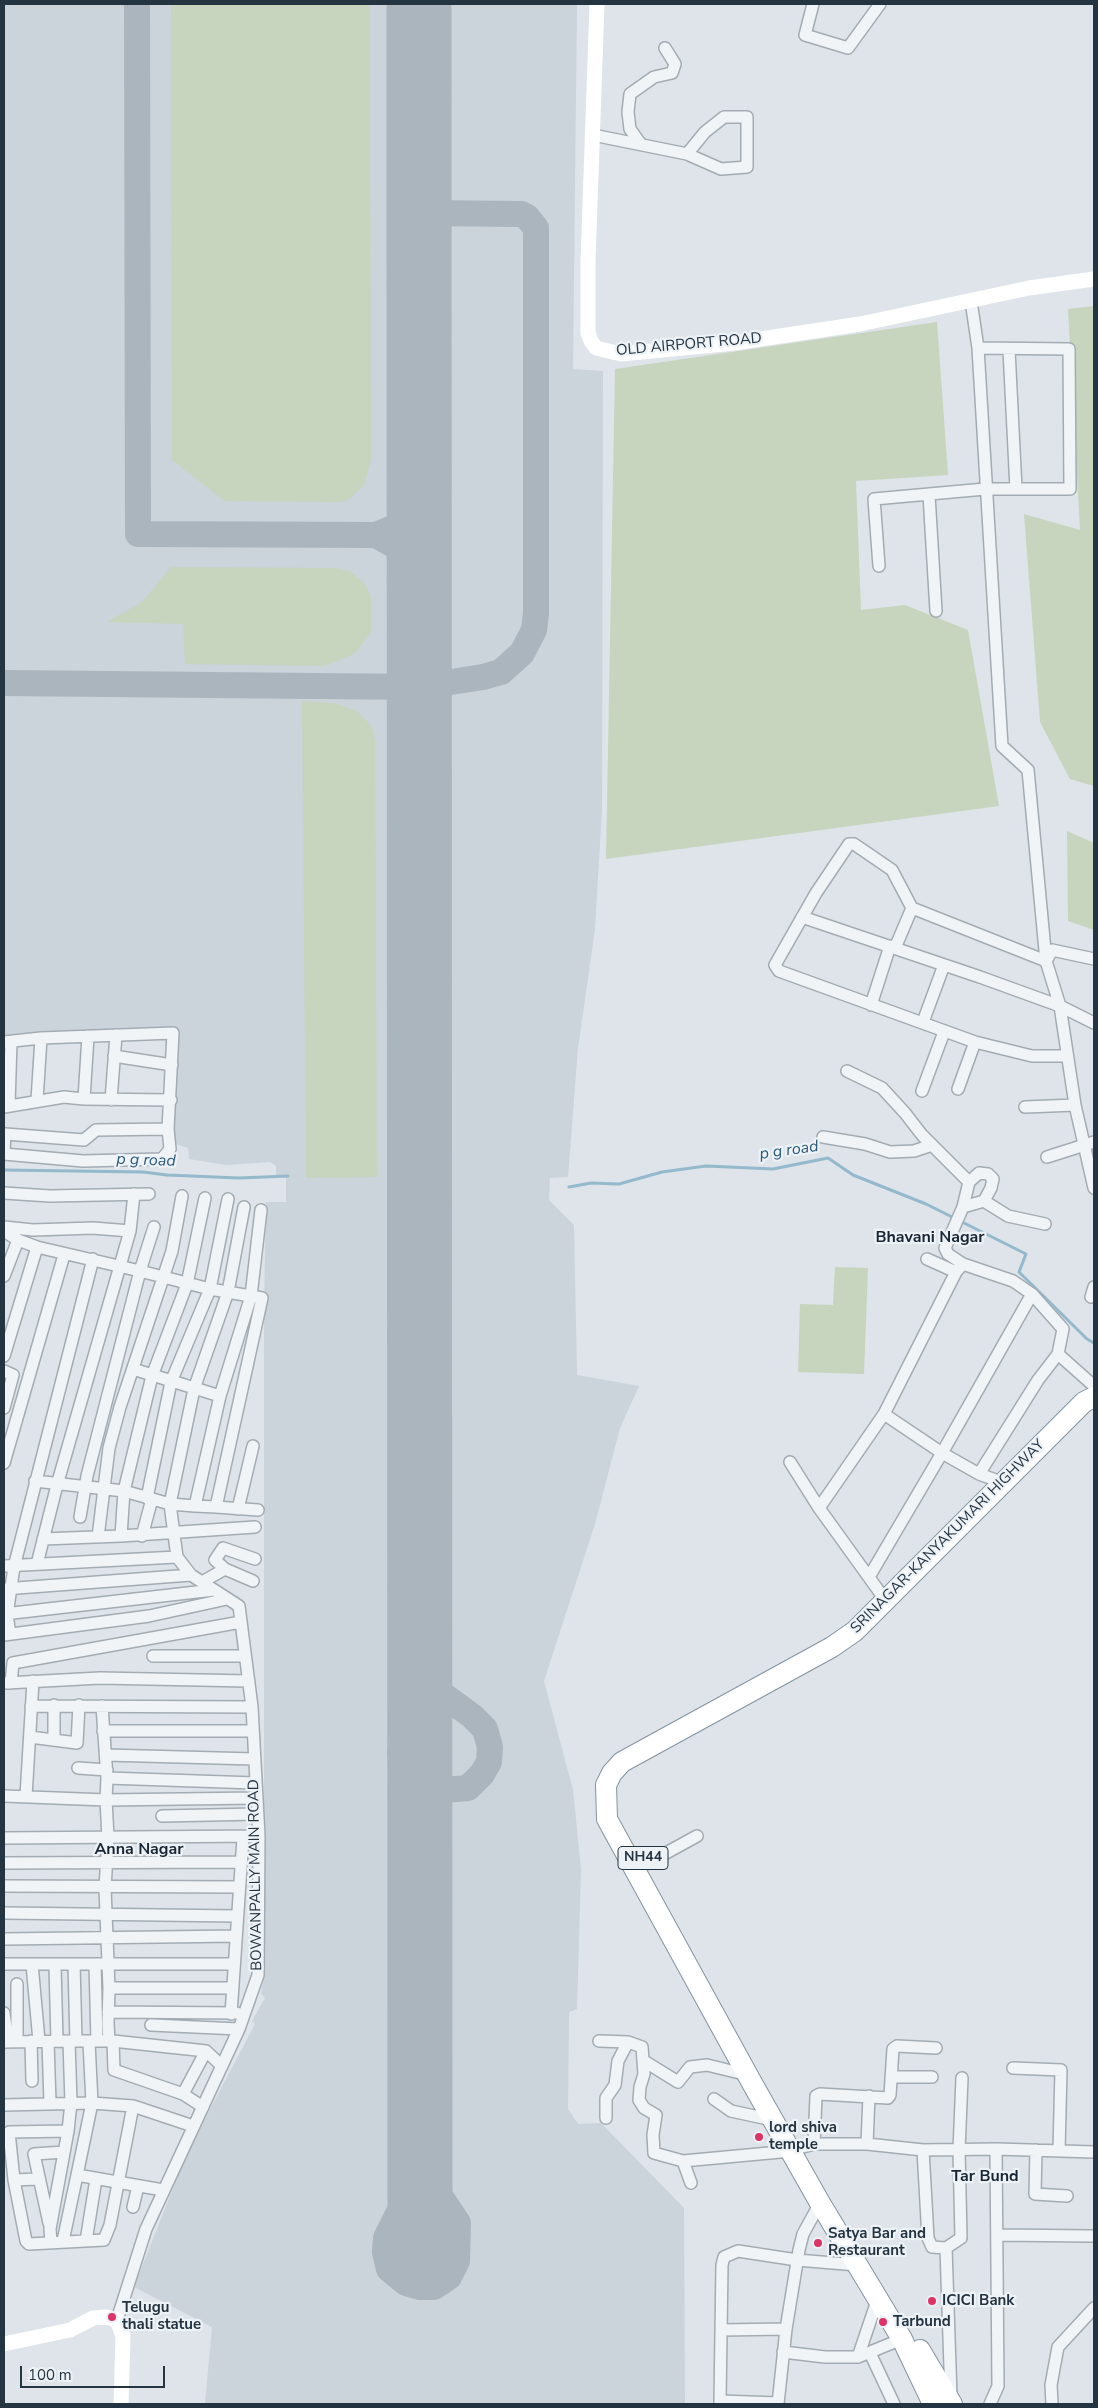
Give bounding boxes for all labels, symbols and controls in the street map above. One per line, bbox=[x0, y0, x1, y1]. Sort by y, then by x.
street label: OLD AIRPORT ROAD bbox=[615, 330, 763, 360]
water label: p g road bbox=[758, 1137, 820, 1165]
water label: p g road bbox=[116, 1150, 176, 1172]
district label: Bhavani Nagar bbox=[875, 1228, 985, 1248]
street label: SRINAGAR-KANYAKUMARI HIGHWAY bbox=[847, 1436, 1049, 1638]
street label: BOWANPALLY MAIN ROAD bbox=[245, 1779, 267, 1971]
district label: Anna Nagar bbox=[94, 1840, 184, 1860]
road number: NH44 bbox=[618, 1846, 668, 1870]
place label: lord shiva temple bbox=[769, 2119, 837, 2154]
marker: lord shiva temple bbox=[753, 2131, 765, 2143]
district label: Tar Bund bbox=[951, 2167, 1019, 2187]
place label: Satya Bar and Restaurant bbox=[828, 2225, 926, 2260]
marker: Satya Bar and Restaurant bbox=[812, 2237, 824, 2249]
place label: ICICI Bank bbox=[942, 2292, 1014, 2310]
marker: ICICI Bank bbox=[926, 2295, 938, 2307]
place label: Telugu thali statue bbox=[122, 2299, 201, 2334]
marker: Telugu thali statue bbox=[106, 2311, 118, 2323]
place label: Tarbund bbox=[893, 2313, 951, 2331]
marker: Tarbund bbox=[877, 2316, 889, 2328]
scale bar bbox=[22, 2356, 168, 2388]
text: 100 m bbox=[28, 2365, 72, 2385]

